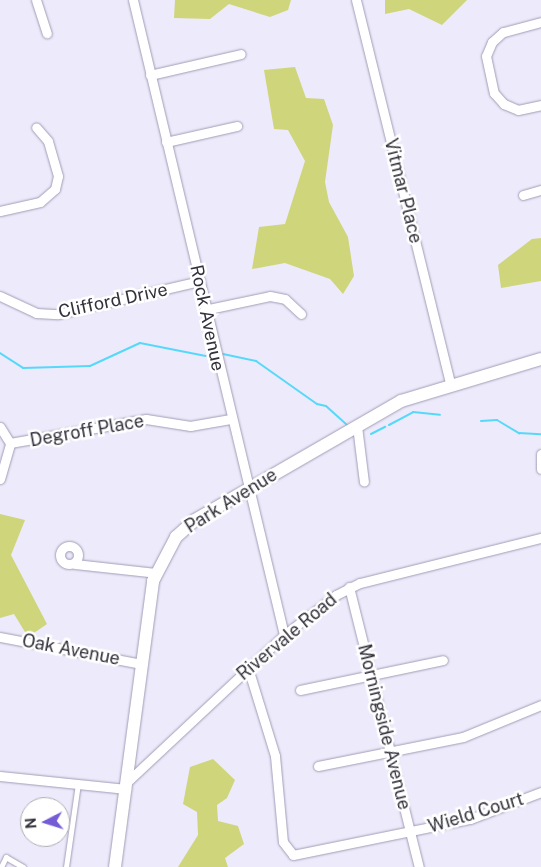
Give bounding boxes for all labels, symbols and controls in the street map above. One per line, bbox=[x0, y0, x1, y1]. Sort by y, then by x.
street label: Vitmar Place bbox=[380, 136, 426, 246]
street label: Rock Avenue bbox=[185, 263, 229, 373]
street label: Clifford Drive bbox=[56, 279, 170, 323]
street label: Degroff Place bbox=[28, 410, 146, 452]
street label: Park Avenue bbox=[181, 464, 281, 538]
street label: Rivervale Road bbox=[233, 589, 341, 685]
street label: Oak Avenue bbox=[20, 630, 122, 670]
street label: Morningside Avenue bbox=[353, 642, 415, 812]
street label: Wield Court bbox=[426, 788, 526, 838]
north arrow bbox=[20, 797, 70, 847]
text: N bbox=[23, 817, 40, 829]

